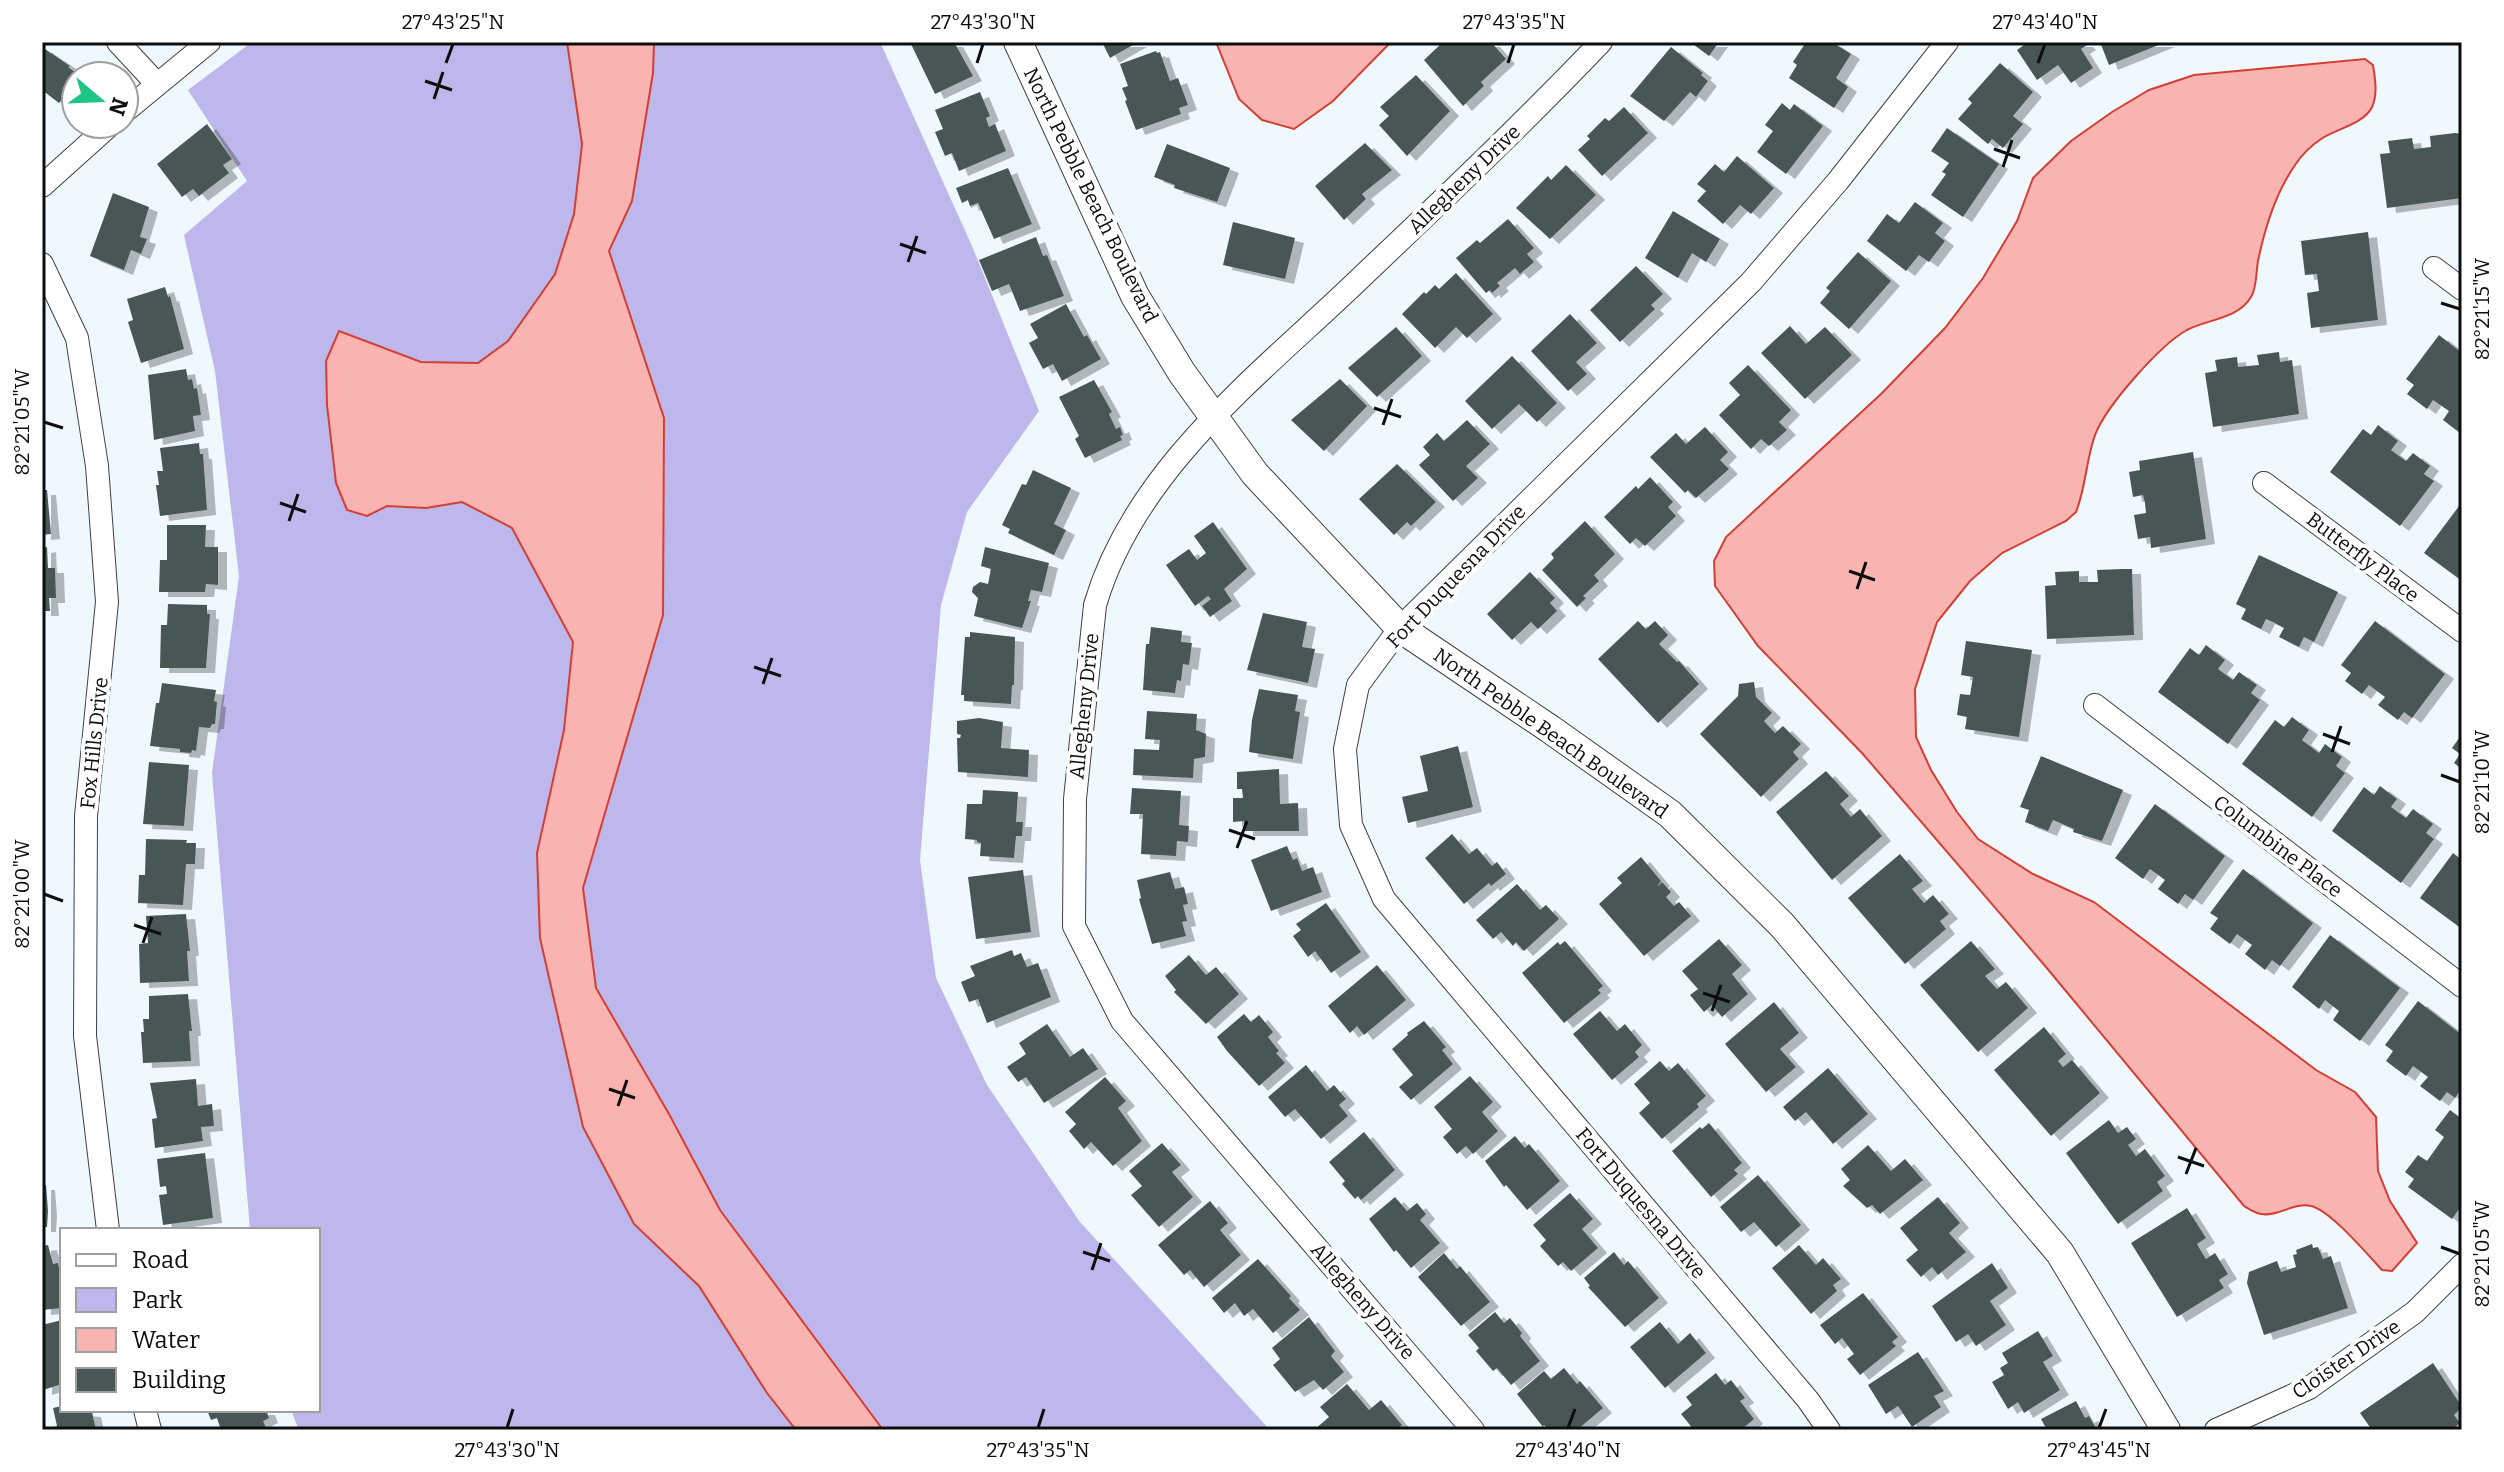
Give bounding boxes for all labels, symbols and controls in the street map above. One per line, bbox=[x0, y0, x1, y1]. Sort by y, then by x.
text: 27°43'25"N bbox=[402, 10, 504, 34]
text: 27°43'30"N bbox=[930, 10, 1036, 34]
text: 27°43'35"N bbox=[1462, 10, 1566, 34]
text: 27°43'40"N bbox=[1992, 10, 2098, 34]
north arrow bbox=[60, 60, 140, 140]
street label: North Pebble Beach Boulevard bbox=[1019, 64, 1163, 327]
text: N bbox=[103, 94, 134, 119]
street label: Allegheny Drive bbox=[1403, 119, 1525, 239]
text: 82°21'15"W bbox=[2470, 257, 2494, 360]
text: 82°21'05"W bbox=[10, 368, 34, 476]
street label: Fort Duquesna Drive bbox=[1381, 499, 1531, 653]
street label: Butterfly Place bbox=[2302, 507, 2424, 607]
street label: Allegheny Drive bbox=[1064, 632, 1104, 780]
street label: North Pebble Beach Boulevard bbox=[1429, 643, 1673, 823]
street label: Fox Hills Drive bbox=[75, 676, 113, 810]
text: 82°21'10"W bbox=[2470, 729, 2494, 834]
street label: Columbine Place bbox=[2209, 790, 2347, 902]
text: 82°21'00"W bbox=[10, 839, 34, 949]
street label: Fort Duquesna Drive bbox=[1571, 1123, 1711, 1283]
text: 82°21'05"W bbox=[2470, 1200, 2494, 1308]
legend bbox=[60, 1228, 320, 1412]
street label: Allegheny Drive bbox=[1306, 1238, 1420, 1364]
text: Road bbox=[132, 1246, 188, 1274]
text: Park bbox=[132, 1286, 183, 1314]
street label: Cloister Drive bbox=[2287, 1314, 2405, 1404]
text: Water bbox=[132, 1326, 200, 1354]
text: Building bbox=[132, 1366, 226, 1394]
text: 27°43'30"N bbox=[454, 1438, 560, 1462]
text: 27°43'35"N bbox=[986, 1438, 1090, 1462]
text: 27°43'40"N bbox=[1515, 1438, 1621, 1462]
text: 27°43'45"N bbox=[2047, 1438, 2151, 1462]

